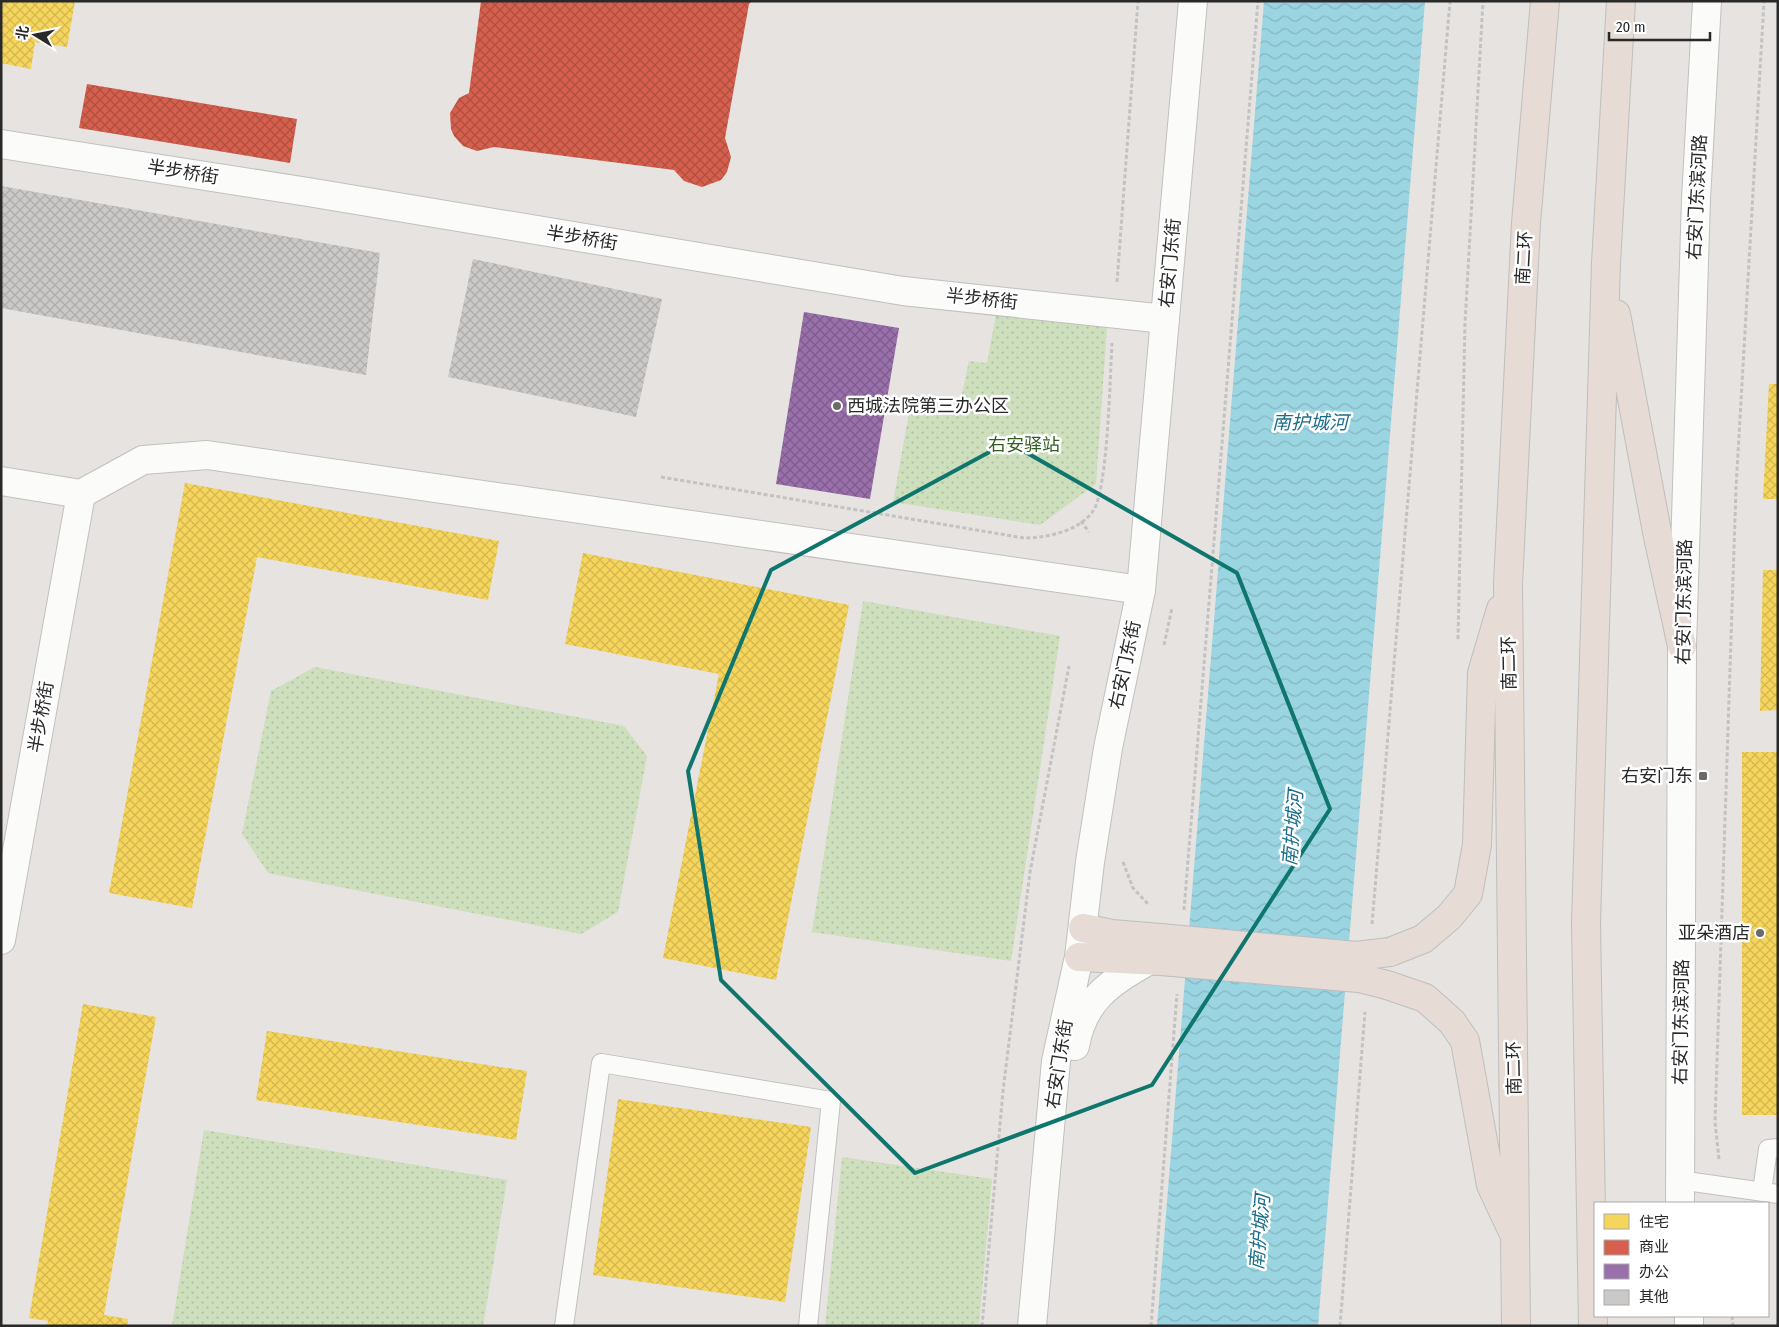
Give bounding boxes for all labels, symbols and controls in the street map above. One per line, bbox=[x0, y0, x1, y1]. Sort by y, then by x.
north arrow bbox=[10, 10, 60, 60]
scale bar bbox=[1609, 10, 1710, 42]
text: 20 m bbox=[1616, 18, 1646, 36]
text: 北 bbox=[13, 24, 32, 41]
street label: 右安门东滨河路 bbox=[1683, 134, 1711, 260]
street label: 半步桥街 bbox=[146, 156, 220, 188]
street label: 右安门东街 bbox=[1155, 217, 1185, 309]
street label: 半步桥街 bbox=[545, 222, 619, 254]
street label: 南二环 bbox=[1512, 230, 1536, 286]
street label: 半步桥街 bbox=[945, 284, 1019, 314]
place label: 西城法院第三办公区 bbox=[847, 395, 1009, 417]
marker: 西城法院第三办公区 bbox=[831, 400, 843, 412]
water label: 南护城河 bbox=[1272, 411, 1352, 434]
park label: 右安驿站 bbox=[988, 434, 1060, 456]
street label: 右安门东滨河路 bbox=[1672, 539, 1696, 665]
street label: 右安门东街 bbox=[1105, 619, 1145, 711]
street label: 南二环 bbox=[1498, 636, 1520, 690]
street label: 半步桥街 bbox=[24, 680, 58, 754]
place label: 右安门东 bbox=[1621, 765, 1693, 787]
marker: 右安门东 bbox=[1697, 770, 1709, 782]
water label: 南护城河 bbox=[1278, 785, 1308, 867]
place label: 亚朵酒店 bbox=[1678, 922, 1750, 944]
marker: 亚朵酒店 bbox=[1754, 927, 1766, 939]
street label: 右安门东滨河路 bbox=[1669, 959, 1693, 1085]
street label: 右安门东街 bbox=[1041, 1018, 1077, 1110]
street label: 南二环 bbox=[1503, 1041, 1525, 1095]
water label: 南护城河 bbox=[1245, 1189, 1275, 1271]
legend bbox=[1594, 1202, 1769, 1317]
text: 住宅 bbox=[1639, 1213, 1669, 1231]
text: 商业 bbox=[1639, 1238, 1669, 1256]
text: 办公 bbox=[1639, 1263, 1669, 1281]
text: 其他 bbox=[1639, 1288, 1669, 1306]

